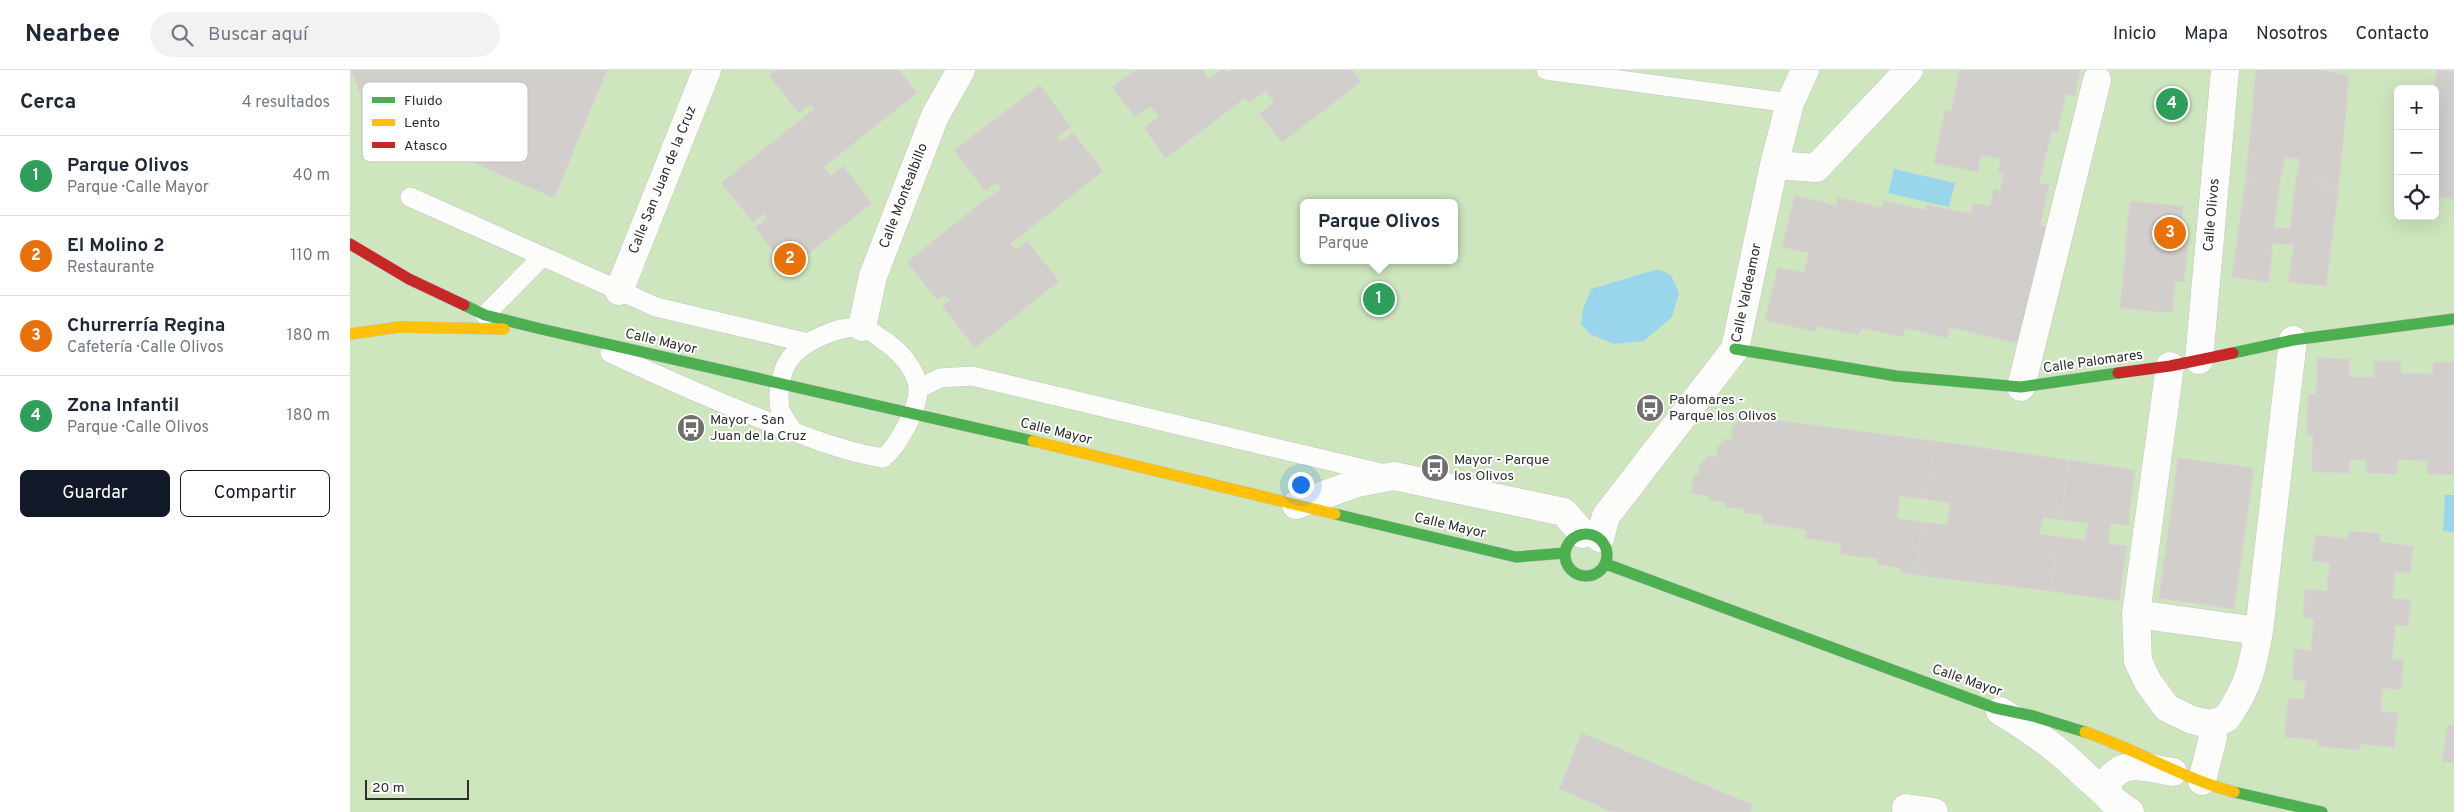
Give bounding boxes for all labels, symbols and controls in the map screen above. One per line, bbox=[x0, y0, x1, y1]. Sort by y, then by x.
search box bbox=[150, 12, 500, 57]
text: Nearbee bbox=[25, 20, 120, 50]
icon: search bbox=[168, 21, 196, 49]
text: Buscar aquí bbox=[208, 23, 308, 47]
text: Inicio bbox=[2113, 23, 2156, 46]
text: Mapa bbox=[2184, 23, 2228, 46]
text: Nosotros bbox=[2256, 23, 2328, 46]
text: Contacto bbox=[2356, 23, 2429, 46]
legend bbox=[362, 82, 528, 162]
pin: 4 bbox=[2156, 85, 2188, 123]
map controls bbox=[2394, 85, 2439, 220]
button: + bbox=[2394, 85, 2439, 130]
text: Cerca bbox=[20, 89, 76, 116]
text: 4 resultados bbox=[242, 93, 330, 113]
text: Fluido bbox=[404, 93, 443, 110]
street label: Calle San Juan de la Cruz bbox=[625, 103, 701, 257]
text: Lento bbox=[404, 115, 440, 132]
button: − bbox=[2394, 130, 2439, 175]
text: Atasco bbox=[404, 138, 447, 155]
street label: Calle Montealbillo bbox=[876, 141, 932, 251]
text: Parque Olivos bbox=[67, 154, 189, 178]
text: 1 bbox=[33, 166, 39, 186]
text: 40 m bbox=[292, 166, 330, 186]
button: locate bbox=[2394, 175, 2439, 220]
text: Parque · Calle Mayor bbox=[67, 178, 209, 198]
street label: Calle Olivos bbox=[2200, 178, 2224, 252]
popup bbox=[1300, 199, 1458, 264]
text: Parque Olivos bbox=[1318, 210, 1440, 234]
pin: 3 bbox=[2154, 214, 2186, 252]
text: El Molino 2 bbox=[67, 234, 165, 258]
text: Parque bbox=[1318, 234, 1369, 254]
pin: 2 bbox=[774, 240, 806, 278]
street label: Calle Valdeamor bbox=[1728, 241, 1766, 344]
text: 2 bbox=[31, 246, 41, 266]
text: 110 m bbox=[290, 246, 330, 266]
text: Restaurante bbox=[67, 258, 154, 278]
pin: 1 bbox=[1363, 280, 1395, 318]
text: Churrerría Regina bbox=[67, 314, 225, 338]
street label: Calle Mayor bbox=[623, 325, 699, 359]
text: 3 bbox=[31, 326, 41, 346]
text: 180 m bbox=[287, 326, 330, 346]
text: Cafetería · Calle Olivos bbox=[67, 338, 224, 358]
street label: Calle Palomares bbox=[2042, 347, 2144, 377]
place label: Palomares - Parque los Olivos bbox=[1669, 392, 1777, 425]
bus stop icon: Palomares - Parque los Olivos bbox=[1635, 393, 1665, 423]
text: Zona Infantil bbox=[67, 394, 179, 418]
text: 4 bbox=[31, 406, 41, 426]
text: 180 m bbox=[287, 406, 330, 426]
place label: Mayor - San Juan de la Cruz bbox=[710, 412, 807, 445]
bus stop icon: Mayor - San Juan de la Cruz bbox=[676, 413, 706, 443]
street label: Calle Mayor bbox=[1018, 415, 1094, 449]
text: Parque · Calle Olivos bbox=[67, 418, 209, 438]
place label: Mayor - Parque los Olivos bbox=[1454, 452, 1549, 485]
bus stop icon: Mayor - Parque los Olivos bbox=[1420, 453, 1450, 483]
button: Guardar bbox=[20, 470, 170, 517]
button: Compartir bbox=[180, 470, 330, 517]
your location bbox=[1288, 472, 1314, 498]
street label: Calle Mayor bbox=[1412, 509, 1488, 543]
street label: Calle Mayor bbox=[1930, 661, 2005, 701]
scale bar bbox=[365, 777, 469, 800]
text: 20 m bbox=[372, 780, 405, 797]

